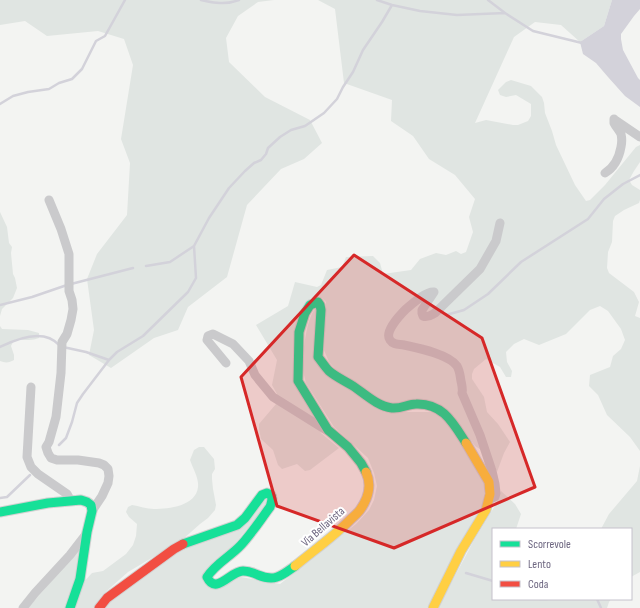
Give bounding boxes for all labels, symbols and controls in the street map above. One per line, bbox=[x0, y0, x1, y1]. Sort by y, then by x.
street label: Via Bellavista bbox=[298, 504, 348, 550]
legend bbox=[492, 528, 632, 600]
text: Scorrevole bbox=[528, 537, 571, 552]
text: Lento bbox=[528, 557, 551, 572]
text: Coda bbox=[528, 577, 549, 592]

